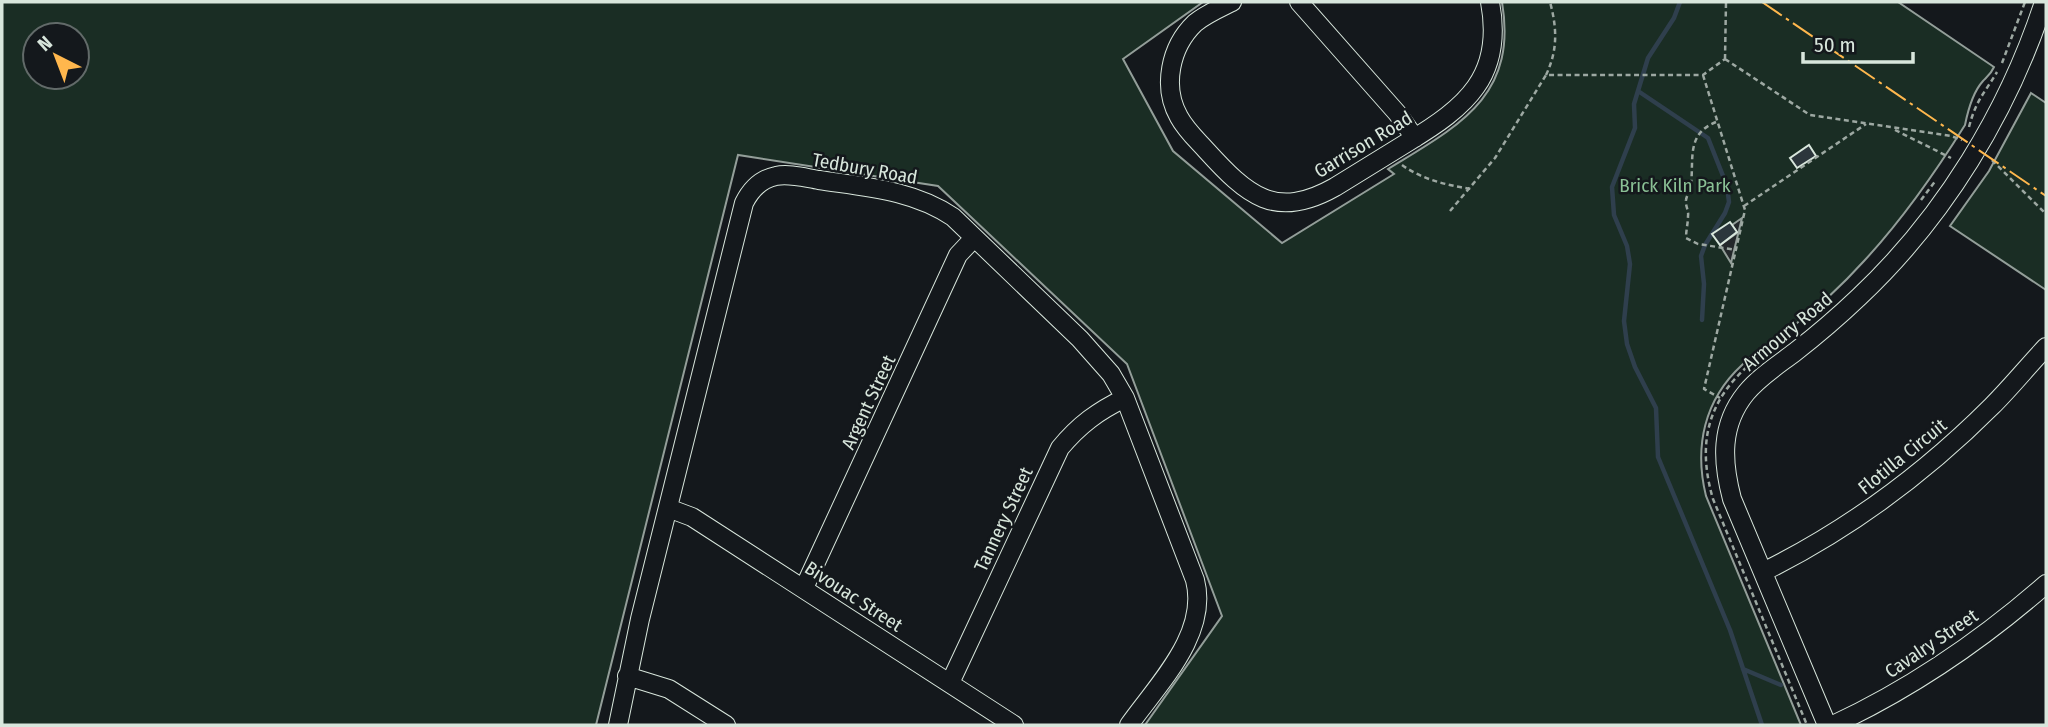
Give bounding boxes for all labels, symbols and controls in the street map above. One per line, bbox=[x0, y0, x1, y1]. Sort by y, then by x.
north arrow bbox=[21, 21, 91, 91]
scale bar bbox=[1803, 21, 1913, 65]
text: N bbox=[33, 31, 57, 56]
text: 50 m bbox=[1814, 32, 1856, 58]
street label: Garrison Road bbox=[1310, 106, 1416, 183]
street label: Tedbury Road bbox=[811, 148, 919, 189]
park label: Brick Kiln Park bbox=[1619, 174, 1731, 197]
street label: Armoury Road bbox=[1738, 287, 1837, 376]
street label: Argent Street bbox=[837, 351, 901, 453]
street label: Flotilla Circuit bbox=[1853, 413, 1952, 499]
street label: Tannery Street bbox=[969, 463, 1038, 575]
street label: Bivouac Street bbox=[800, 556, 908, 637]
street label: Cavalry Street bbox=[1880, 603, 1983, 683]

